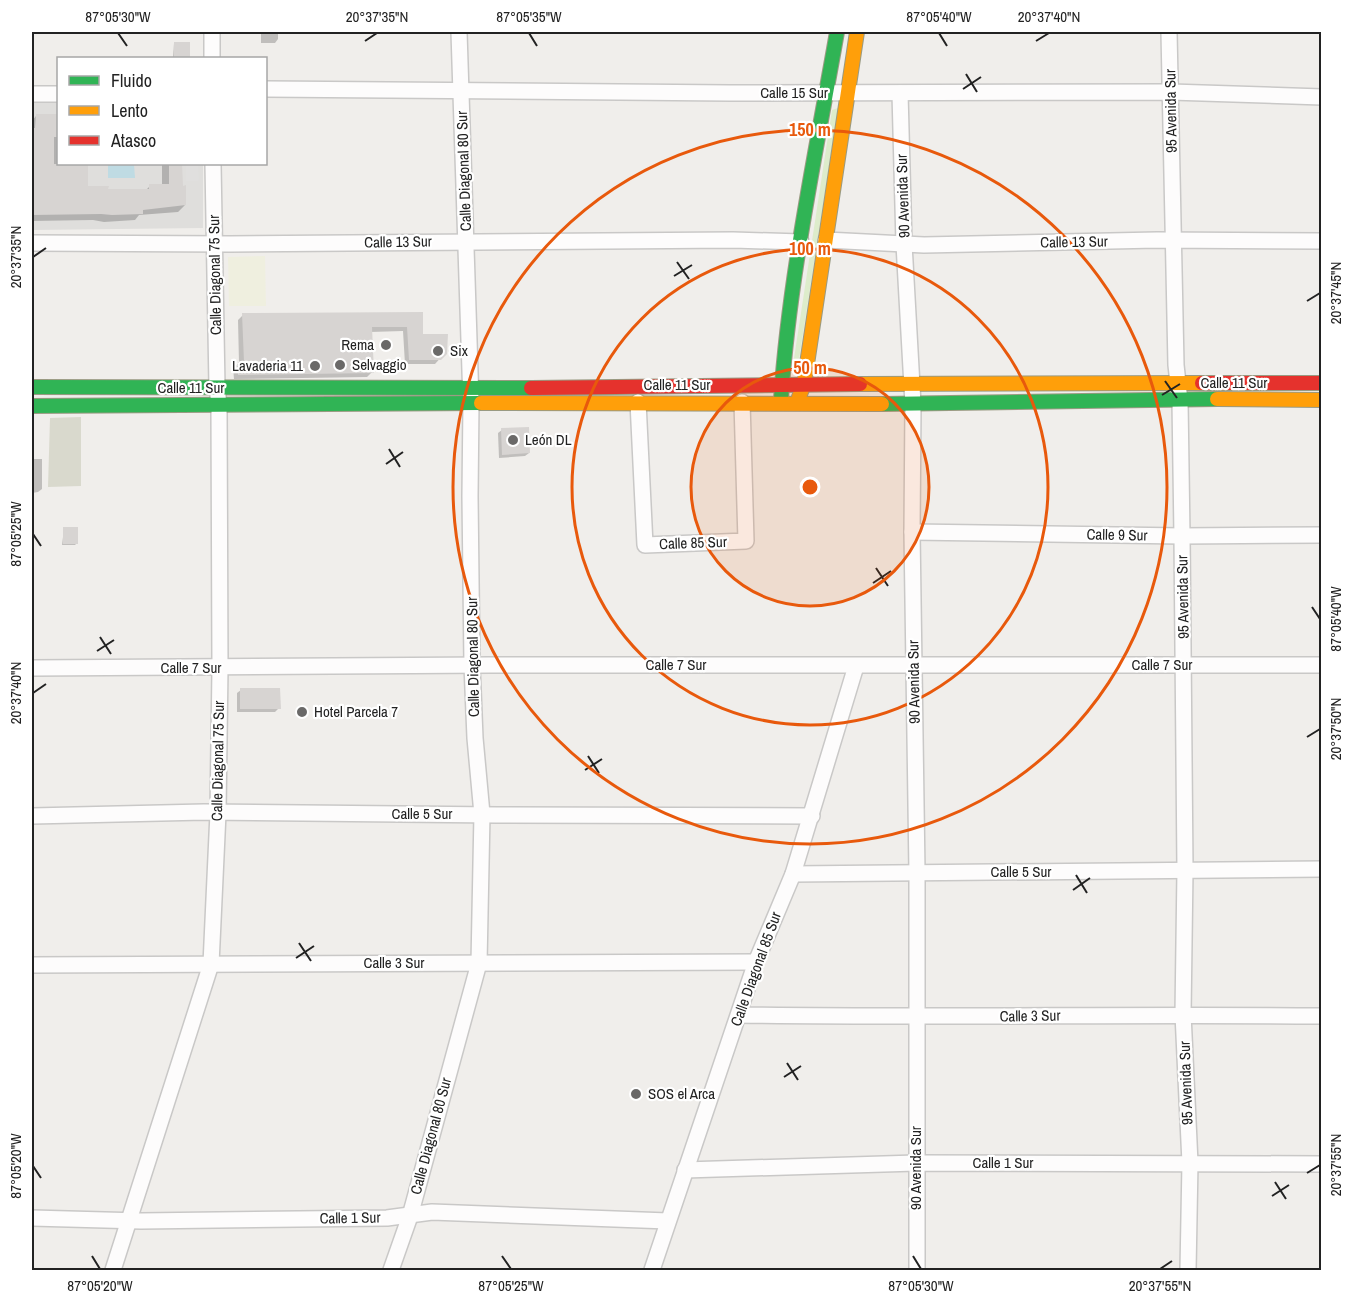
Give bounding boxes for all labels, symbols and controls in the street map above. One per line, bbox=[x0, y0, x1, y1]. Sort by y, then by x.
text: 87°05'30"W bbox=[85, 6, 151, 27]
text: 20°37'35"N bbox=[346, 6, 408, 27]
text: 87°05'35"W bbox=[496, 6, 562, 27]
text: 87°05'40"W bbox=[906, 6, 972, 27]
text: 20°37'40"N bbox=[1018, 6, 1080, 27]
legend bbox=[57, 57, 267, 165]
text: Fluido bbox=[111, 68, 152, 93]
street label: 95 Avenida Sur bbox=[1159, 69, 1182, 153]
street label: Calle 15 Sur bbox=[760, 82, 828, 103]
text: Lento bbox=[111, 98, 148, 123]
street label: Calle Diagonal 80 Sur bbox=[451, 111, 476, 232]
text: 150 m bbox=[789, 117, 831, 142]
text: Atasco bbox=[110, 128, 156, 153]
street label: 90 Avenida Sur bbox=[891, 154, 914, 238]
street label: Calle Diagonal 75 Sur bbox=[203, 215, 226, 335]
text: 20°37'35"N bbox=[5, 226, 26, 288]
street label: Calle 13 Sur bbox=[364, 230, 432, 253]
street label: Calle 13 Sur bbox=[1040, 230, 1108, 253]
text: 100 m bbox=[789, 236, 831, 261]
text: 20°37'45"N bbox=[1325, 262, 1346, 324]
place label: Rema bbox=[341, 334, 374, 355]
marker: Rema bbox=[379, 338, 393, 352]
place label: Six bbox=[450, 340, 469, 361]
marker: Six bbox=[431, 344, 445, 358]
place label: Selvaggio bbox=[352, 354, 407, 375]
place label: Lavaderia 11 bbox=[232, 355, 303, 376]
text: 50 m bbox=[793, 355, 827, 380]
marker: Selvaggio bbox=[333, 358, 347, 372]
marker: Lavaderia 11 bbox=[308, 359, 322, 373]
street label: Calle 11 Sur bbox=[1201, 372, 1267, 393]
street label: Calle 11 Sur bbox=[644, 374, 710, 395]
street label: Calle 11 Sur bbox=[158, 377, 224, 398]
place label: León DL bbox=[525, 429, 572, 450]
marker: León DL bbox=[506, 433, 520, 447]
centre of rings bbox=[800, 477, 820, 497]
text: 87°05'25"W bbox=[5, 501, 26, 567]
street label: Calle 9 Sur bbox=[1086, 523, 1148, 546]
street label: Calle 85 Sur bbox=[659, 531, 727, 554]
street label: 95 Avenida Sur bbox=[1171, 555, 1194, 639]
text: 87°05'40"W bbox=[1325, 586, 1346, 652]
street label: Calle Diagonal 80 Sur bbox=[461, 597, 484, 717]
street label: 90 Avenida Sur bbox=[902, 640, 925, 724]
street label: Calle 7 Sur bbox=[646, 654, 706, 675]
street label: Calle 7 Sur bbox=[1132, 654, 1192, 675]
street label: Calle 7 Sur bbox=[161, 657, 221, 678]
text: 20°37'40"N bbox=[5, 662, 26, 724]
text: 20°37'50"N bbox=[1325, 698, 1346, 760]
street label: Calle Diagonal 75 Sur bbox=[206, 701, 229, 821]
place label: Hotel Parcela 7 bbox=[314, 701, 398, 722]
marker: Hotel Parcela 7 bbox=[295, 705, 309, 719]
street label: Calle 5 Sur bbox=[392, 803, 452, 824]
street label: Calle 5 Sur bbox=[991, 861, 1051, 882]
street label: Calle Diagonal 85 Sur bbox=[725, 909, 786, 1029]
street label: Calle 3 Sur bbox=[364, 952, 424, 973]
street label: Calle 3 Sur bbox=[999, 1004, 1061, 1027]
street label: 95 Avenida Sur bbox=[1174, 1041, 1197, 1125]
street label: Calle Diagonal 80 Sur bbox=[405, 1075, 456, 1197]
place label: SOS el Arca bbox=[648, 1083, 715, 1104]
marker: SOS el Arca bbox=[629, 1087, 643, 1101]
street label: 90 Avenida Sur bbox=[905, 1126, 926, 1210]
text: 87°05'20"W bbox=[5, 1133, 26, 1199]
text: 20°37'55"N bbox=[1325, 1134, 1346, 1196]
street label: Calle 1 Sur bbox=[973, 1152, 1033, 1173]
street label: Calle 1 Sur bbox=[319, 1206, 381, 1229]
text: 87°05'20"W bbox=[67, 1275, 133, 1296]
text: 87°05'25"W bbox=[478, 1275, 544, 1296]
text: 87°05'30"W bbox=[888, 1275, 954, 1296]
text: 20°37'55"N bbox=[1129, 1275, 1191, 1296]

